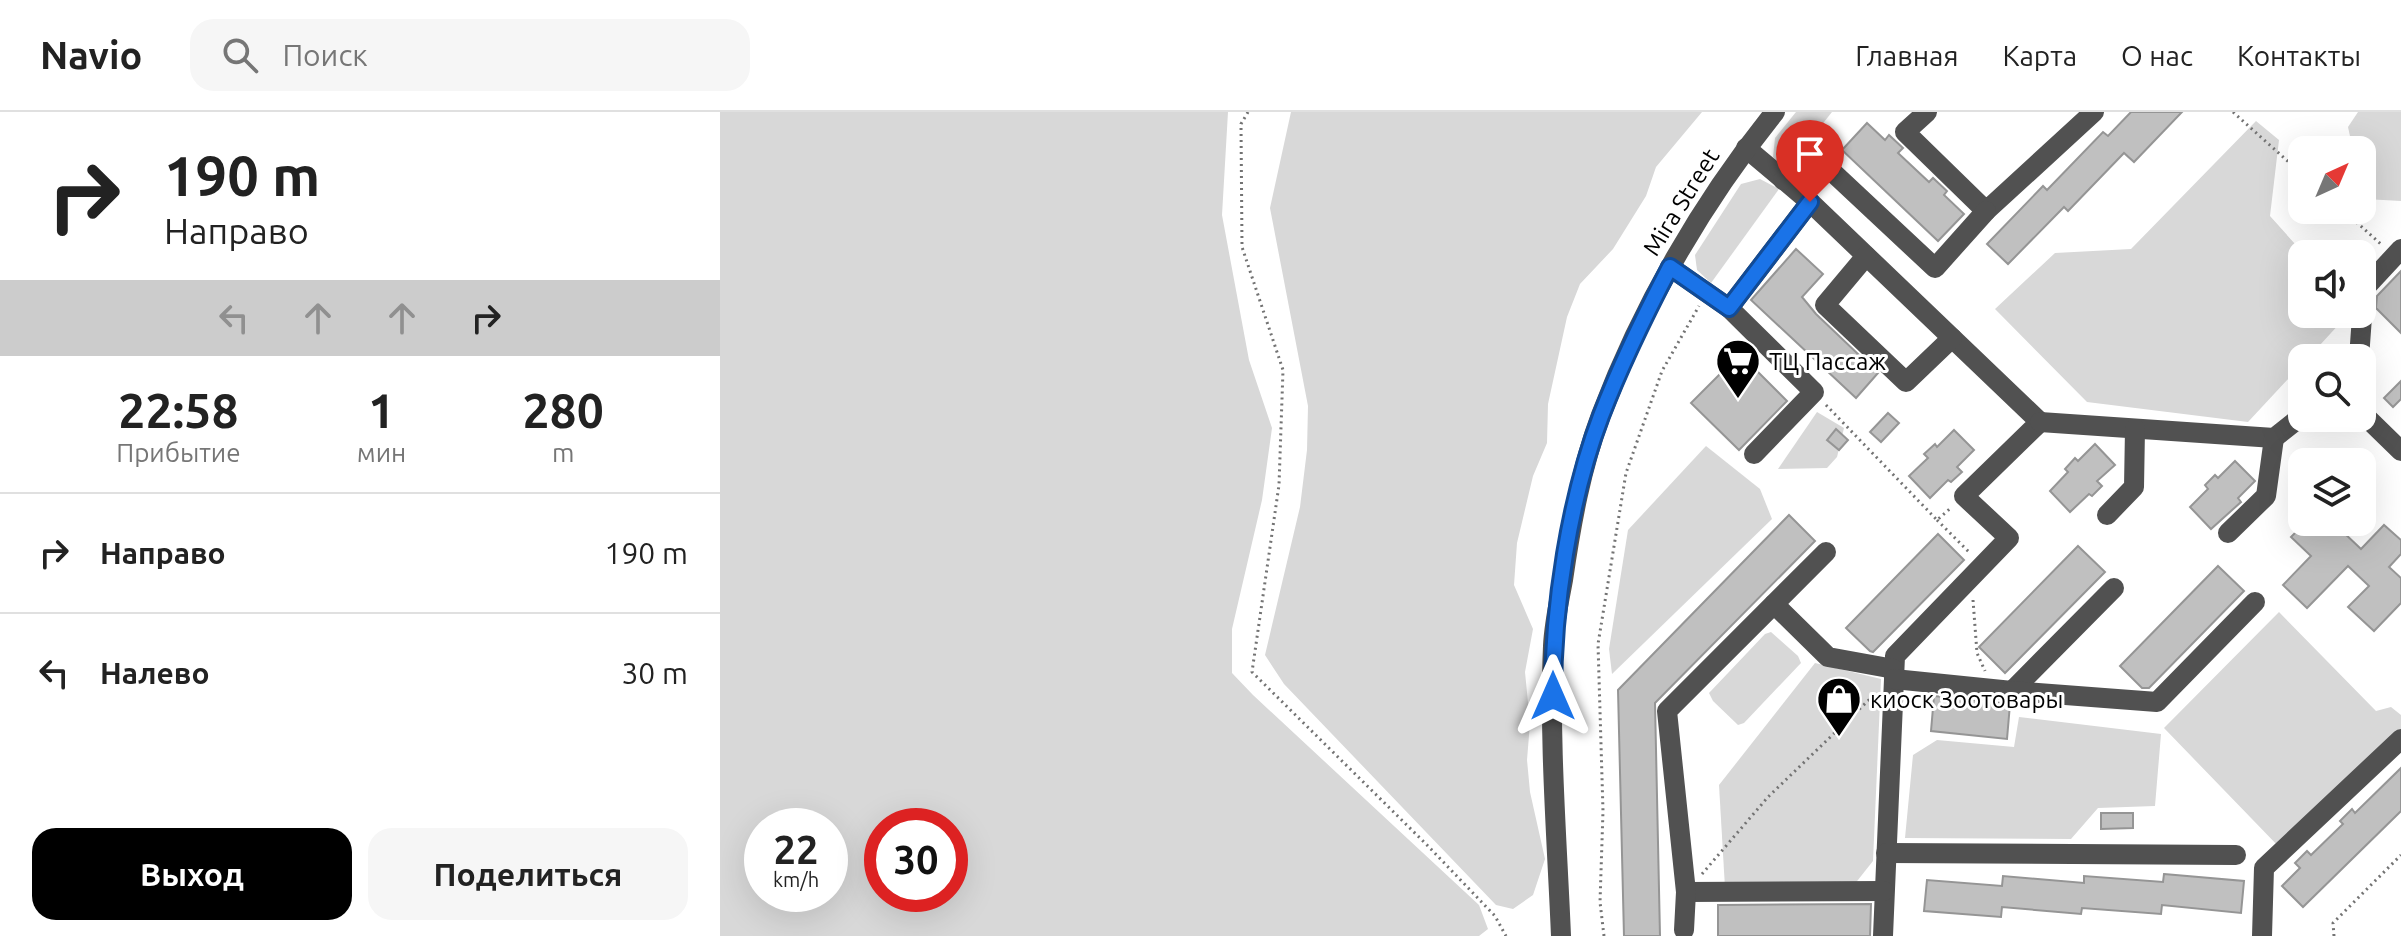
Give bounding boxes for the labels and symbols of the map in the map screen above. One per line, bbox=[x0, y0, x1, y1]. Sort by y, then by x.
pin bbox=[1776, 120, 1844, 202]
north arrow bbox=[2288, 136, 2376, 224]
street label: Mira Street bbox=[1638, 143, 1725, 260]
supermarket icon: ТЦ Пассаж bbox=[1714, 337, 1762, 400]
place label: ТЦ Пассаж bbox=[1769, 348, 1886, 375]
position arrow bbox=[1511, 654, 1595, 738]
shop icon: киоск Зоотовары bbox=[1815, 675, 1863, 738]
place label: киоск Зоотовары bbox=[1870, 686, 2063, 713]
speed limit sign: 30 bbox=[864, 808, 968, 912]

